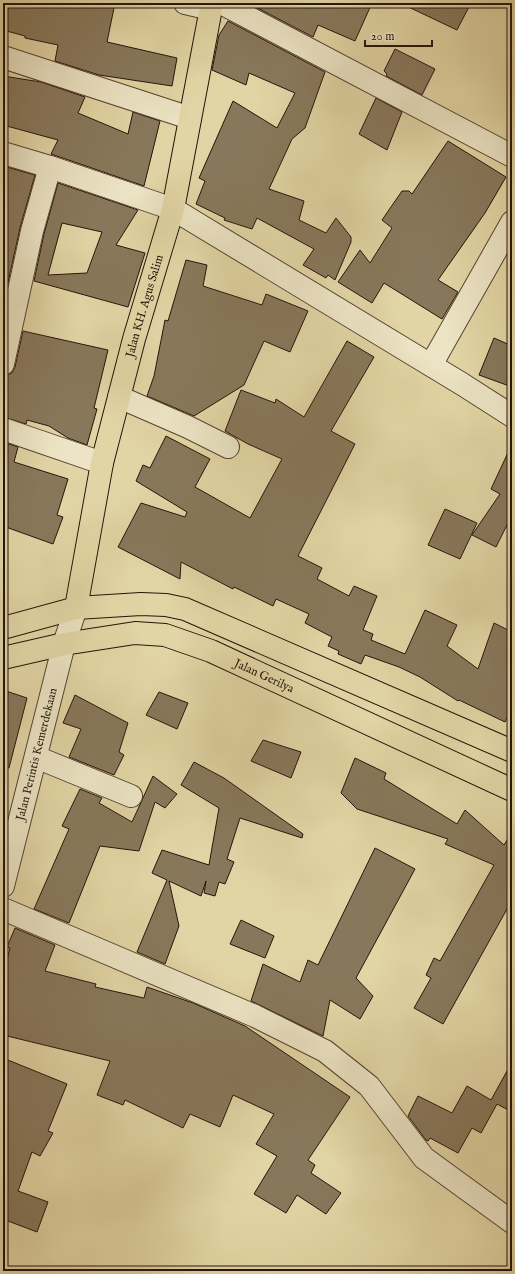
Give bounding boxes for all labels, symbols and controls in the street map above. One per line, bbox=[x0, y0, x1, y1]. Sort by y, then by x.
scale bar bbox=[365, 22, 432, 48]
text: 20 m bbox=[371, 29, 394, 44]
street label: Jalan KH. Agus Salim bbox=[122, 253, 166, 361]
street label: Jalan Gerilya bbox=[230, 655, 297, 696]
street label: Jalan Perintis Kemerdekaan bbox=[12, 686, 60, 824]

